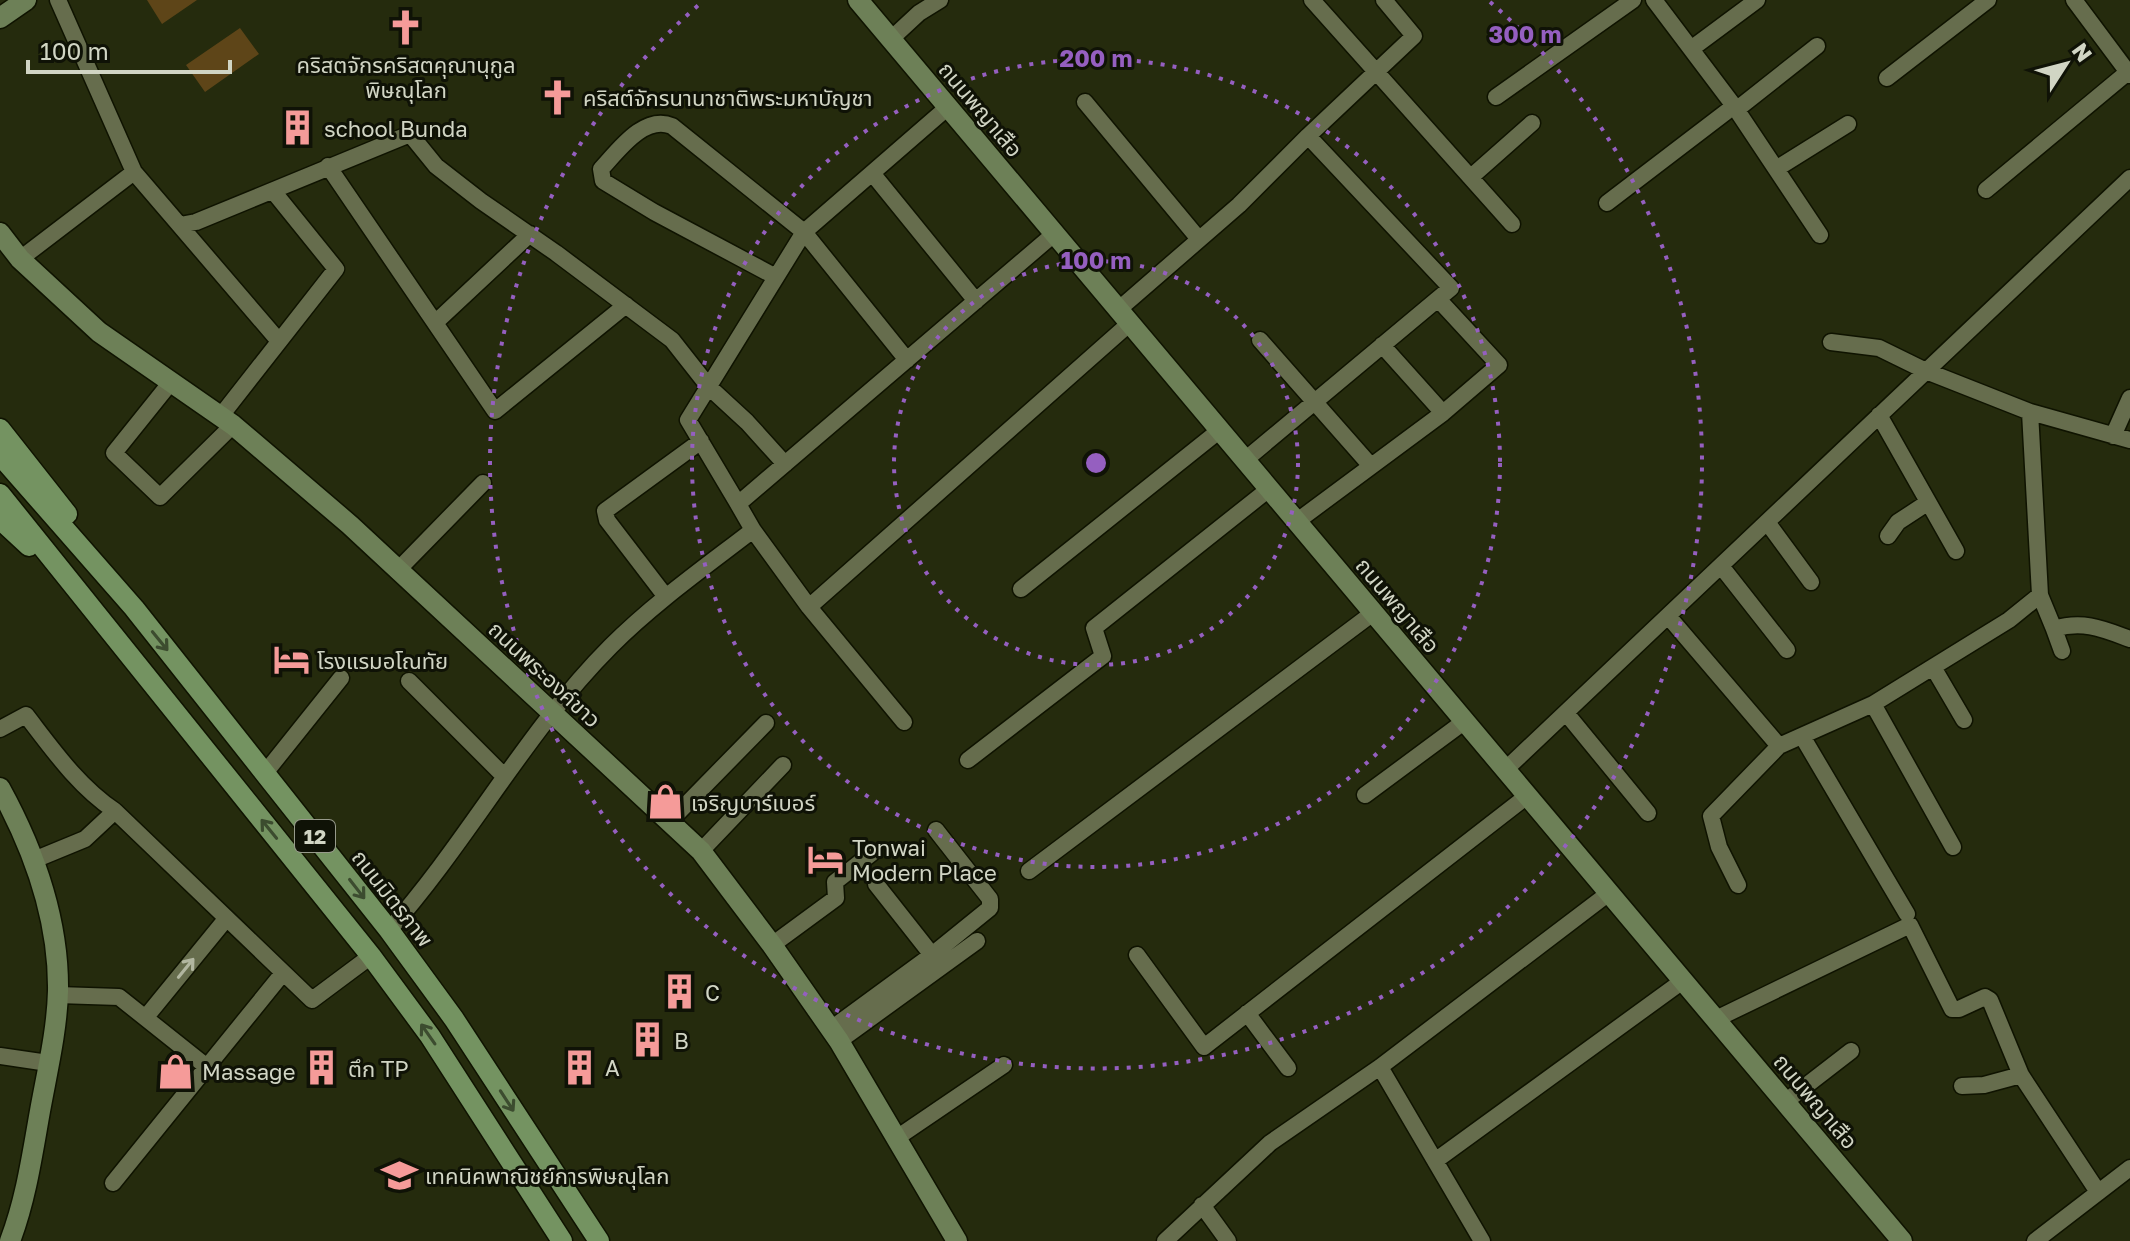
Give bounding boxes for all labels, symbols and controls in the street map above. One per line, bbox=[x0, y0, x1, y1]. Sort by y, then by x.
church icon: คริสตจักรคริสตคุณานุกูล พิษณุโลก bbox=[387, 9, 425, 47]
text: 300 m bbox=[1489, 19, 1561, 48]
scale bar bbox=[28, 24, 230, 74]
north arrow bbox=[2026, 24, 2106, 104]
text: 100 m bbox=[40, 36, 109, 65]
text: N bbox=[2067, 37, 2098, 67]
text: 200 m bbox=[1060, 43, 1132, 72]
place label: คริสตจักรคริสตคุณานุกูล พิษณุโลก bbox=[297, 51, 515, 104]
street label: ถนนพญาเสือ bbox=[933, 56, 1029, 162]
church icon: คริสต์จักรนานาชาติพระมหาบัญชา bbox=[538, 78, 576, 116]
place label: คริสต์จักรนานาชาติพระมหาบัญชา bbox=[583, 84, 872, 111]
building icon: school Bunda bbox=[279, 109, 317, 147]
place label: school Bunda bbox=[324, 115, 468, 142]
text: 100 m bbox=[1061, 245, 1131, 274]
centre of rings bbox=[1082, 449, 1110, 477]
street label: ถนนพญาเสือ bbox=[1350, 552, 1446, 658]
street label: ถนนพระองค์ขาว bbox=[483, 615, 607, 733]
one-way arrow bbox=[152, 630, 169, 651]
hotel icon: โรงแรมอโณทัย bbox=[272, 641, 310, 679]
place label: โรงแรมอโณทัย bbox=[317, 647, 448, 674]
shop icon: เจริญบาร์เบอร์ bbox=[646, 783, 684, 821]
place label: เจริญบาร์เบอร์ bbox=[691, 789, 816, 816]
one-way arrow bbox=[260, 819, 278, 840]
road number: 12 bbox=[295, 820, 335, 852]
place label: Tonwai Modern Place bbox=[852, 834, 997, 886]
hotel icon: Tonwai Modern Place bbox=[807, 841, 845, 879]
street label: ถนนมิตรภาพ bbox=[347, 844, 439, 952]
one-way arrow bbox=[348, 878, 365, 899]
one-way arrow bbox=[178, 958, 195, 979]
building icon: C bbox=[660, 973, 698, 1011]
place label: C bbox=[705, 979, 720, 1006]
building icon: B bbox=[629, 1021, 667, 1059]
one-way arrow bbox=[420, 1024, 436, 1046]
place label: B bbox=[674, 1027, 689, 1054]
building icon: A bbox=[560, 1048, 598, 1086]
street label: ถนนพญาเสือ bbox=[1768, 1048, 1864, 1154]
building icon: ตึก TP bbox=[303, 1049, 341, 1087]
shop icon: Massage bbox=[157, 1052, 195, 1090]
place label: A bbox=[605, 1054, 620, 1081]
place label: ตึก TP bbox=[348, 1055, 409, 1082]
place label: Massage bbox=[202, 1058, 295, 1085]
one-way arrow bbox=[500, 1089, 516, 1112]
school or university icon: เทคนิคพาณิชย์การพิษณุโลก bbox=[380, 1156, 418, 1194]
place label: เทคนิคพาณิชย์การพิษณุโลก bbox=[425, 1162, 669, 1190]

